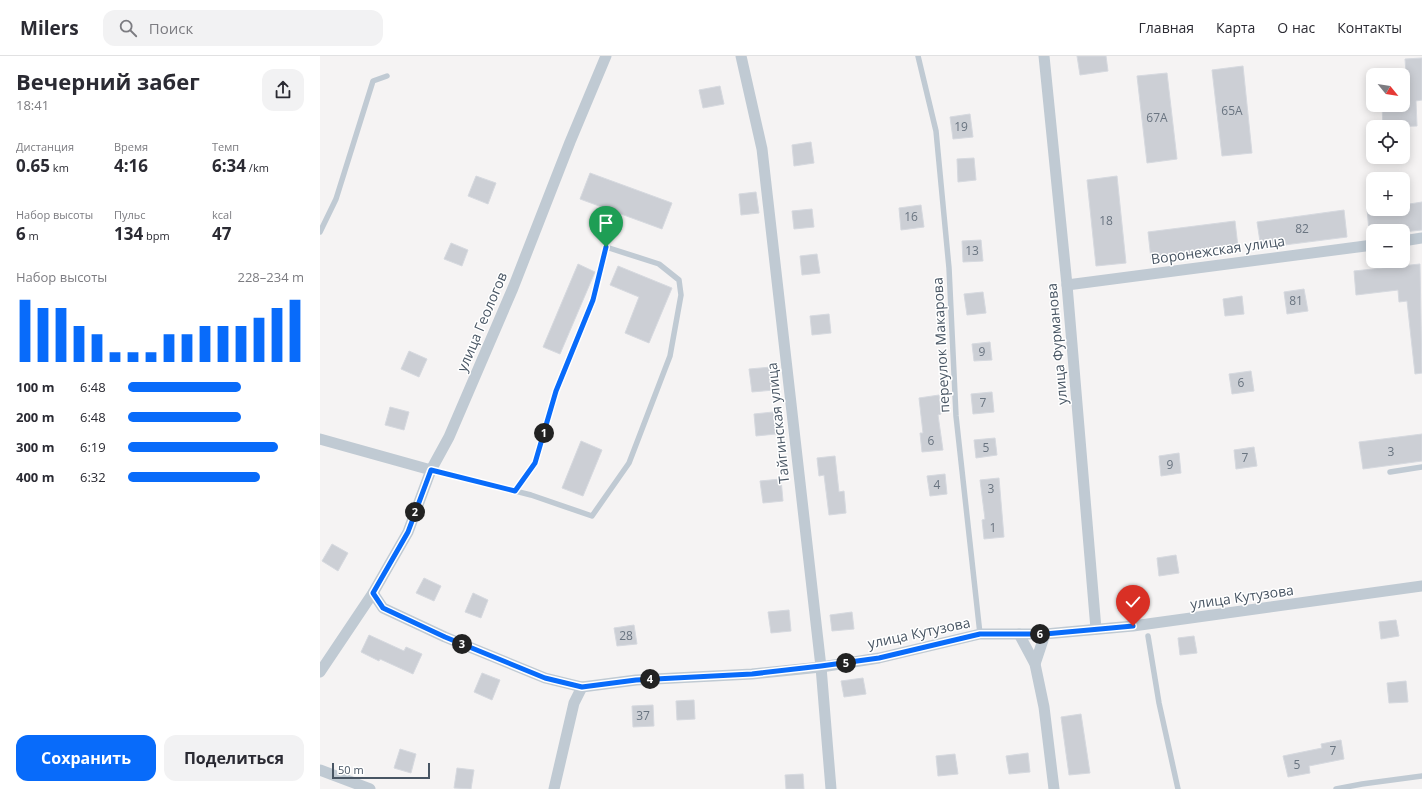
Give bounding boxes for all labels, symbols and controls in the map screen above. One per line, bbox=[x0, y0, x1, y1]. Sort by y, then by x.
search box bbox=[103, 10, 383, 46]
text: Milers bbox=[20, 15, 79, 41]
icon: search bbox=[117, 17, 139, 39]
text: Поиск bbox=[149, 18, 193, 38]
text: Главная bbox=[1139, 18, 1194, 37]
text: Карта bbox=[1216, 18, 1255, 37]
text: О нас bbox=[1277, 18, 1315, 37]
text: Контакты bbox=[1337, 18, 1402, 37]
text: Вечерний забег bbox=[16, 66, 200, 96]
north arrow bbox=[1366, 68, 1410, 112]
map controls bbox=[1366, 68, 1410, 268]
button: share bbox=[262, 69, 304, 111]
text: 18:41 bbox=[16, 96, 49, 114]
house number: 65А bbox=[1221, 102, 1243, 119]
house number: 67А bbox=[1146, 109, 1168, 126]
house number: 19 bbox=[954, 118, 968, 135]
button: locate bbox=[1366, 120, 1410, 164]
text: Дистанция bbox=[16, 139, 74, 154]
text: Время bbox=[114, 139, 148, 154]
text: Темп bbox=[212, 139, 239, 154]
text: 0.65 bbox=[16, 154, 50, 177]
text: 4:16 bbox=[114, 154, 148, 177]
text: 6:34 bbox=[212, 154, 246, 177]
text: km bbox=[50, 160, 69, 175]
text: /km bbox=[246, 160, 269, 175]
button: + bbox=[1366, 172, 1410, 216]
pin bbox=[589, 206, 623, 247]
text: Набор высоты bbox=[16, 207, 93, 222]
text: Пульс bbox=[114, 207, 146, 222]
text: kcal bbox=[212, 207, 232, 222]
house number: 16 bbox=[904, 208, 918, 225]
icon: arrive bbox=[595, 212, 617, 234]
house number: 18 bbox=[1099, 212, 1113, 229]
house number: 82 bbox=[1295, 220, 1309, 237]
text: 6 bbox=[16, 222, 26, 245]
text: 134 bbox=[114, 222, 143, 245]
text: 47 bbox=[212, 222, 231, 245]
button: − bbox=[1366, 224, 1410, 268]
text: m bbox=[26, 228, 39, 243]
text: bpm bbox=[143, 228, 170, 243]
street label: Воронежская улица bbox=[1150, 231, 1286, 268]
house number: 13 bbox=[965, 242, 979, 259]
text: Набор высоты bbox=[16, 268, 107, 286]
text: 228–234 m bbox=[237, 268, 304, 286]
street label: улица Геологов bbox=[452, 269, 511, 375]
street label: переулок Макарова bbox=[927, 277, 954, 413]
street label: улица Фурманова bbox=[1042, 282, 1071, 406]
house number: 81 bbox=[1289, 292, 1303, 309]
house number: 9 bbox=[979, 343, 986, 360]
street label: Тайгинская улица bbox=[762, 362, 793, 485]
house number: 6 bbox=[1238, 374, 1245, 391]
text: 100 m bbox=[16, 378, 54, 396]
text: 6:48 bbox=[80, 378, 106, 396]
house number: 7 bbox=[980, 394, 987, 411]
text: 200 m bbox=[16, 408, 54, 426]
text: 6:48 bbox=[80, 408, 106, 426]
pin: 1 bbox=[534, 423, 554, 443]
text: 1 bbox=[541, 425, 547, 440]
house number: 6 bbox=[928, 432, 935, 449]
text: 300 m bbox=[16, 438, 54, 456]
text: 6:19 bbox=[80, 438, 106, 456]
house number: 5 bbox=[983, 439, 990, 456]
house number: 3 bbox=[1388, 443, 1395, 460]
house number: 7 bbox=[1242, 449, 1249, 466]
house number: 9 bbox=[1167, 456, 1174, 473]
text: 400 m bbox=[16, 468, 54, 486]
text: 6:32 bbox=[80, 468, 106, 486]
house number: 4 bbox=[934, 476, 941, 493]
house number: 3 bbox=[988, 480, 995, 497]
pin: 2 bbox=[405, 502, 425, 522]
text: 2 bbox=[412, 504, 418, 519]
house number: 1 bbox=[990, 519, 996, 536]
street label: улица Кутузова bbox=[1189, 580, 1295, 613]
pin bbox=[1116, 585, 1150, 626]
icon: check bbox=[1122, 591, 1144, 613]
street label: улица Кутузова bbox=[866, 612, 972, 653]
pin: 6 bbox=[1030, 624, 1050, 644]
text: 6 bbox=[1037, 626, 1043, 641]
house number: 28 bbox=[619, 627, 633, 644]
pin: 3 bbox=[452, 634, 472, 654]
text: 3 bbox=[459, 636, 465, 651]
pin: 5 bbox=[836, 653, 856, 673]
text: 5 bbox=[843, 655, 849, 670]
pin: 4 bbox=[640, 669, 660, 689]
text: 4 bbox=[647, 671, 653, 686]
house number: 37 bbox=[636, 707, 650, 724]
button: Сохранить bbox=[16, 735, 156, 781]
button: Поделиться bbox=[164, 735, 304, 781]
house number: 7 bbox=[1330, 742, 1337, 759]
house number: 5 bbox=[1294, 756, 1301, 773]
scale bar bbox=[332, 761, 430, 780]
text: 50 m bbox=[338, 762, 364, 777]

